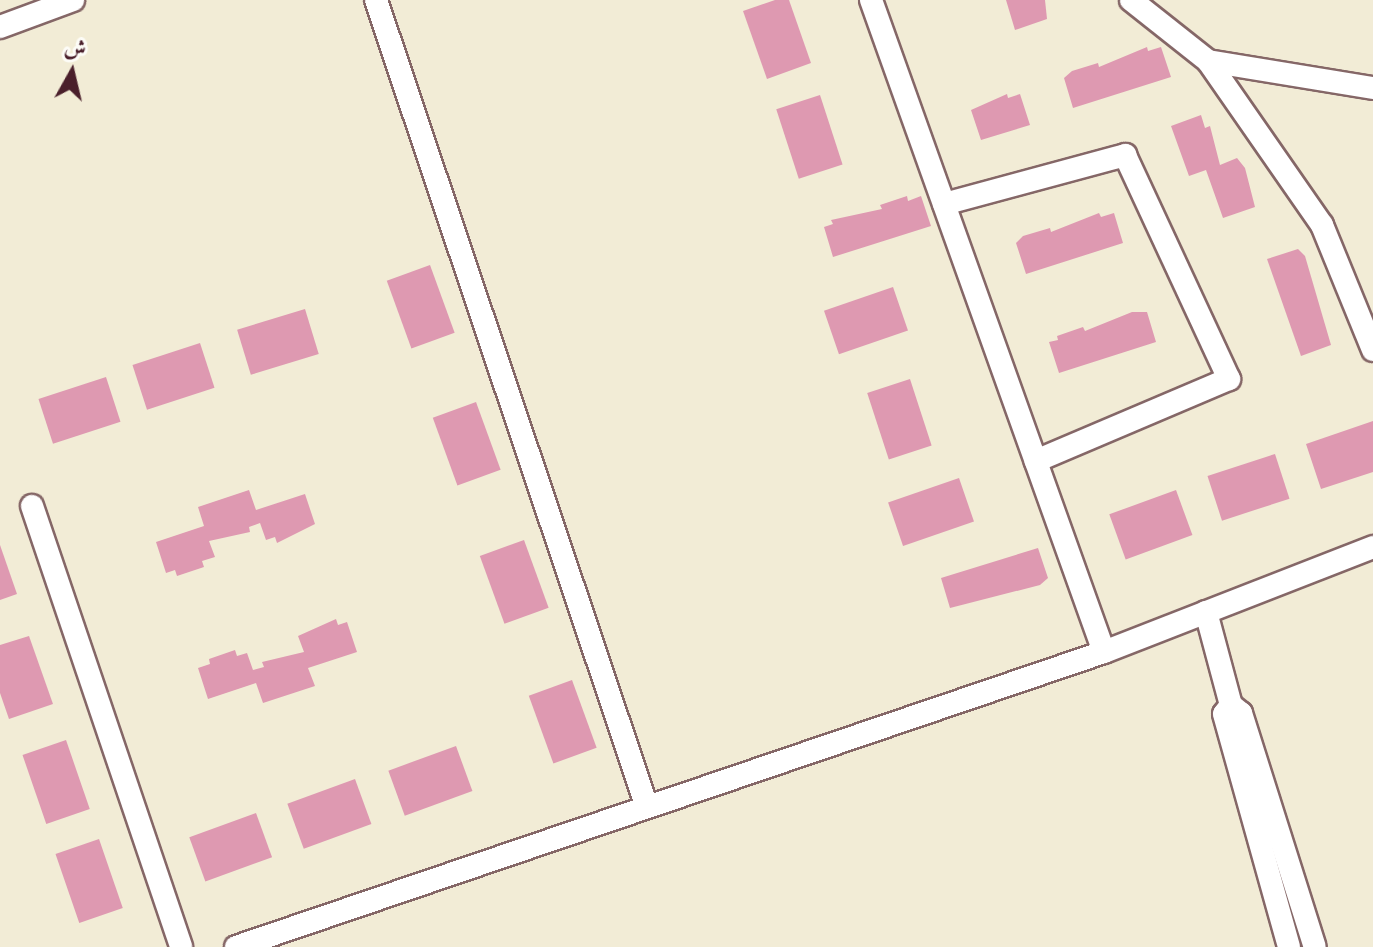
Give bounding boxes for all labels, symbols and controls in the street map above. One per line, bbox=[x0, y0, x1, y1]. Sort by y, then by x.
north arrow bbox=[32, 32, 112, 112]
text: ش bbox=[62, 32, 88, 65]

